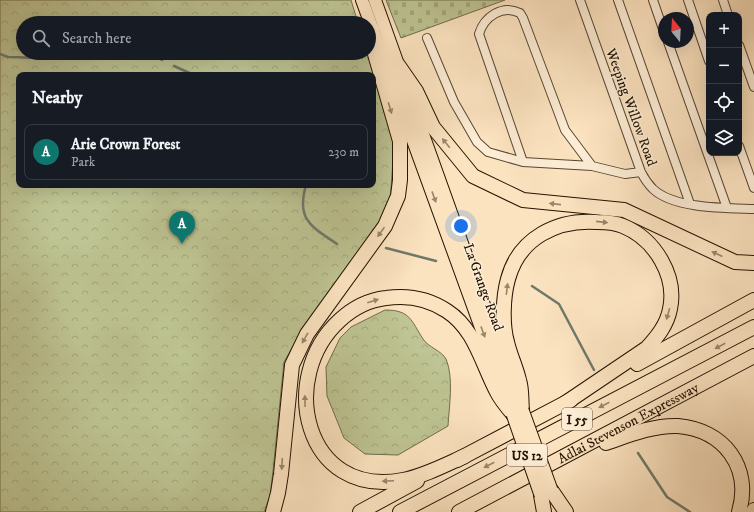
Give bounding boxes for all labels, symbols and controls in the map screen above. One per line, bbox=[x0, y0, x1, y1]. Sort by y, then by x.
north arrow bbox=[658, 12, 694, 48]
map controls bbox=[706, 12, 742, 156]
button: + bbox=[706, 12, 742, 48]
search box bbox=[16, 16, 376, 60]
icon: search bbox=[30, 27, 52, 49]
text: Search here bbox=[62, 29, 131, 48]
street label: Weeping Willow Road bbox=[601, 45, 661, 169]
button: − bbox=[706, 48, 742, 84]
button: locate bbox=[706, 84, 742, 120]
text: Nearby bbox=[32, 87, 82, 109]
one-way arrow bbox=[387, 102, 393, 114]
button: layers bbox=[706, 120, 742, 156]
text: Arie Crown Forest bbox=[71, 135, 180, 154]
one-way arrow bbox=[442, 138, 451, 149]
text: A bbox=[42, 144, 50, 160]
text: 230 m bbox=[328, 144, 359, 160]
text: Park bbox=[71, 154, 95, 170]
one-way arrow bbox=[431, 191, 437, 203]
one-way arrow bbox=[549, 201, 561, 207]
pin: A bbox=[169, 211, 195, 244]
your location bbox=[451, 216, 471, 236]
one-way arrow bbox=[595, 219, 608, 226]
one-way arrow bbox=[377, 227, 385, 237]
street label: La Grange Road bbox=[459, 241, 507, 334]
one-way arrow bbox=[711, 251, 722, 257]
one-way arrow bbox=[503, 282, 510, 295]
one-way arrow bbox=[367, 298, 379, 304]
one-way arrow bbox=[665, 308, 671, 320]
one-way arrow bbox=[480, 327, 486, 339]
one-way arrow bbox=[302, 332, 309, 344]
one-way arrow bbox=[714, 342, 726, 349]
street label: Adlai Stevenson Expressway bbox=[555, 379, 702, 468]
one-way arrow bbox=[302, 394, 308, 407]
one-way arrow bbox=[598, 402, 610, 409]
road number: I 55 bbox=[562, 408, 592, 430]
road number: US 12 bbox=[507, 444, 547, 466]
one-way arrow bbox=[278, 458, 285, 470]
one-way arrow bbox=[483, 462, 494, 468]
one-way arrow bbox=[382, 478, 394, 485]

